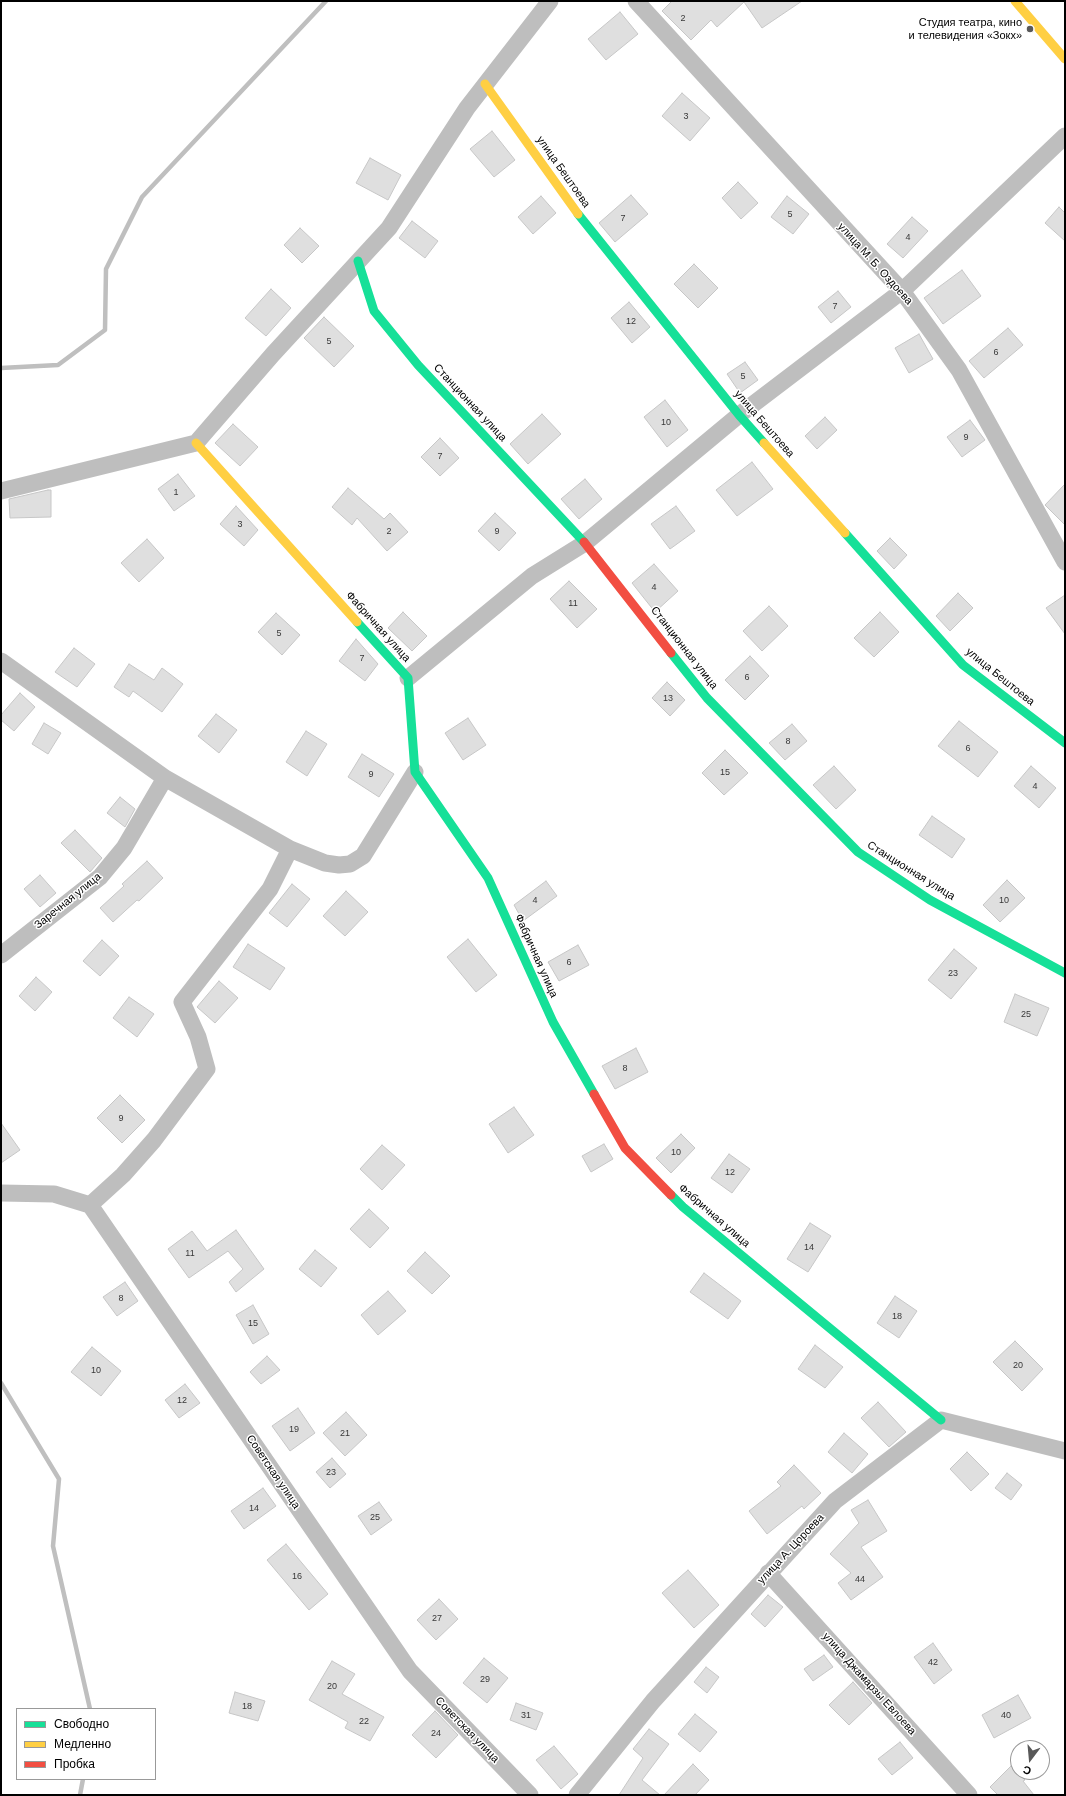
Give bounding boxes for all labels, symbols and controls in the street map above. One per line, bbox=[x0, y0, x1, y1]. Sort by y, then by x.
house number: 2 bbox=[680, 14, 686, 24]
place label: Студия театра, кино и телевидения «Зокх» bbox=[909, 16, 1022, 42]
marker: Студия театра, кино и телевидения «Зокх» bbox=[1025, 24, 1035, 34]
house number: 3 bbox=[683, 112, 689, 122]
street label: улица Бештоева bbox=[533, 134, 593, 210]
house number: 5 bbox=[787, 210, 793, 220]
house number: 7 bbox=[620, 214, 626, 224]
street label: улица М. Б. Оздоева bbox=[835, 220, 915, 308]
house number: 4 bbox=[905, 233, 911, 243]
house number: 7 bbox=[832, 302, 838, 312]
house number: 12 bbox=[626, 317, 636, 327]
house number: 5 bbox=[326, 337, 332, 347]
house number: 6 bbox=[993, 348, 999, 358]
street label: Станционная улица bbox=[431, 362, 509, 444]
house number: 5 bbox=[740, 372, 746, 382]
street label: улица Бештоева bbox=[731, 388, 797, 460]
house number: 10 bbox=[661, 418, 671, 428]
house number: 9 bbox=[963, 433, 969, 443]
house number: 7 bbox=[437, 452, 443, 462]
house number: 1 bbox=[173, 488, 179, 498]
house number: 3 bbox=[237, 520, 243, 530]
house number: 2 bbox=[386, 527, 392, 537]
house number: 9 bbox=[494, 527, 500, 537]
house number: 4 bbox=[651, 583, 657, 593]
street label: Фабричная улица bbox=[343, 589, 413, 665]
house number: 11 bbox=[568, 599, 578, 609]
street label: Станционная улица bbox=[648, 604, 720, 692]
house number: 5 bbox=[276, 629, 282, 639]
street label: улица Бештоева bbox=[963, 645, 1037, 709]
house number: 7 bbox=[359, 654, 365, 664]
house number: 6 bbox=[744, 673, 750, 683]
house number: 13 bbox=[663, 694, 673, 704]
house number: 8 bbox=[785, 737, 791, 747]
house number: 6 bbox=[965, 744, 971, 754]
house number: 15 bbox=[720, 768, 730, 778]
house number: 9 bbox=[368, 770, 374, 780]
house number: 4 bbox=[1032, 782, 1038, 792]
street label: Станционная улица bbox=[865, 839, 957, 903]
street label: Заречная улица bbox=[32, 870, 104, 932]
house number: 4 bbox=[532, 896, 538, 906]
house number: 10 bbox=[999, 896, 1009, 906]
street label: Фабричная улица bbox=[512, 912, 560, 1000]
house number: 6 bbox=[566, 958, 572, 968]
house number: 23 bbox=[948, 969, 958, 979]
house number: 25 bbox=[1021, 1010, 1031, 1020]
house number: 8 bbox=[622, 1064, 628, 1074]
house number: 9 bbox=[118, 1114, 124, 1124]
house number: 10 bbox=[671, 1148, 681, 1158]
house number: 12 bbox=[725, 1168, 735, 1178]
street label: Фабричная улица bbox=[676, 1181, 752, 1251]
house number: 14 bbox=[804, 1243, 814, 1253]
house number: 11 bbox=[185, 1249, 195, 1259]
house number: 8 bbox=[118, 1294, 124, 1304]
house number: 18 bbox=[892, 1312, 902, 1322]
house number: 15 bbox=[248, 1319, 258, 1329]
house number: 20 bbox=[1013, 1361, 1023, 1371]
house number: 10 bbox=[91, 1366, 101, 1376]
house number: 12 bbox=[177, 1396, 187, 1406]
house number: 19 bbox=[289, 1425, 299, 1435]
house number: 21 bbox=[340, 1429, 350, 1439]
street label: Советская улица bbox=[243, 1433, 303, 1511]
house number: 23 bbox=[326, 1468, 336, 1478]
house number: 14 bbox=[249, 1504, 259, 1514]
street label: улица А. Цороева bbox=[755, 1511, 827, 1587]
house number: 25 bbox=[370, 1513, 380, 1523]
house number: 16 bbox=[292, 1572, 302, 1582]
house number: 44 bbox=[855, 1575, 865, 1585]
house number: 27 bbox=[432, 1614, 442, 1624]
street label: улица Джамарзы Евлоева bbox=[819, 1630, 919, 1738]
house number: 42 bbox=[928, 1658, 938, 1668]
house number: 29 bbox=[480, 1675, 490, 1685]
house number: 20 bbox=[327, 1682, 337, 1692]
street label: Советская улица bbox=[432, 1694, 502, 1766]
house number: 18 bbox=[242, 1702, 252, 1712]
legend bbox=[16, 1708, 156, 1780]
house number: 31 bbox=[521, 1711, 531, 1721]
house number: 40 bbox=[1001, 1711, 1011, 1721]
text: Свободно bbox=[54, 1717, 109, 1731]
house number: 22 bbox=[359, 1717, 369, 1727]
house number: 24 bbox=[431, 1729, 441, 1739]
text: Медленно bbox=[54, 1737, 111, 1751]
north arrow bbox=[1010, 1740, 1050, 1780]
text: Пробка bbox=[54, 1757, 95, 1771]
text: С bbox=[1021, 1764, 1032, 1777]

